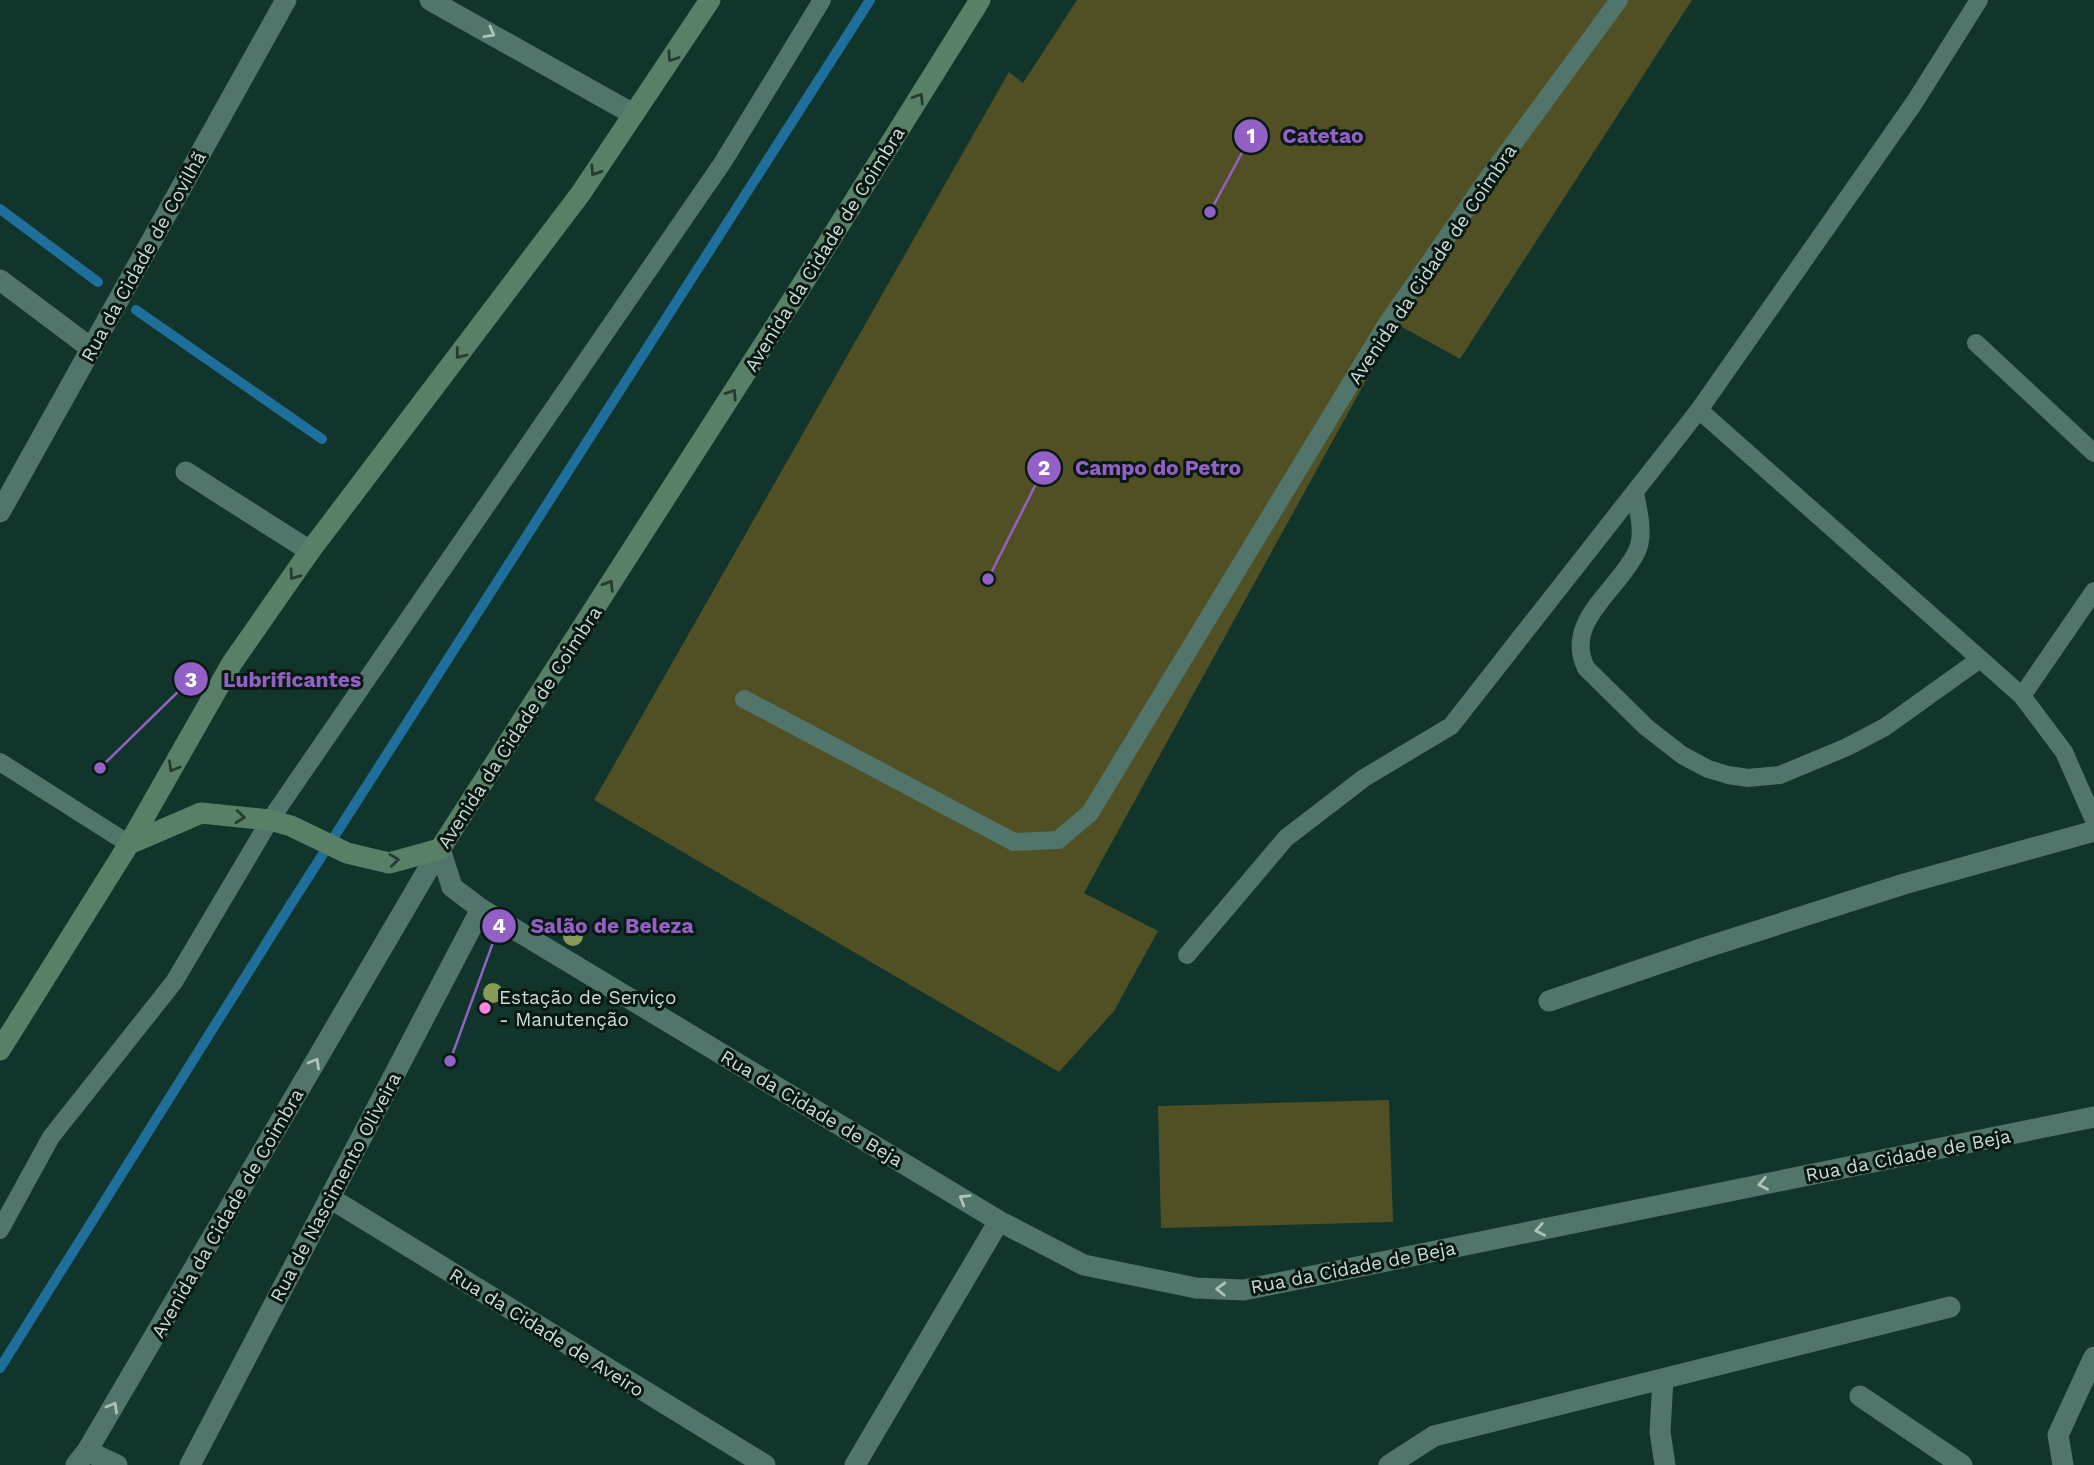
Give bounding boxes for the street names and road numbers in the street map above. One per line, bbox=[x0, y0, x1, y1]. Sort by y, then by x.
street label: Avenida da Cidade de Coimbra bbox=[739, 122, 910, 376]
street label: Avenida da Cidade de Coimbra bbox=[1343, 140, 1522, 389]
street label: Rua da Cidade de Covilhã bbox=[76, 147, 211, 365]
street label: Avenida da Cidade de Coimbra bbox=[432, 602, 607, 853]
street label: Rua da Cidade de Beja bbox=[717, 1045, 907, 1172]
street label: Rua de Nascimento Oliveira bbox=[265, 1068, 406, 1306]
street label: Avenida da Cidade de Coimbra bbox=[146, 1084, 309, 1342]
street label: Rua da Cidade de Beja bbox=[1804, 1124, 2013, 1187]
street label: Rua da Cidade de Beja bbox=[1249, 1236, 1458, 1299]
street label: Rua da Cidade de Aveiro bbox=[445, 1263, 648, 1402]

